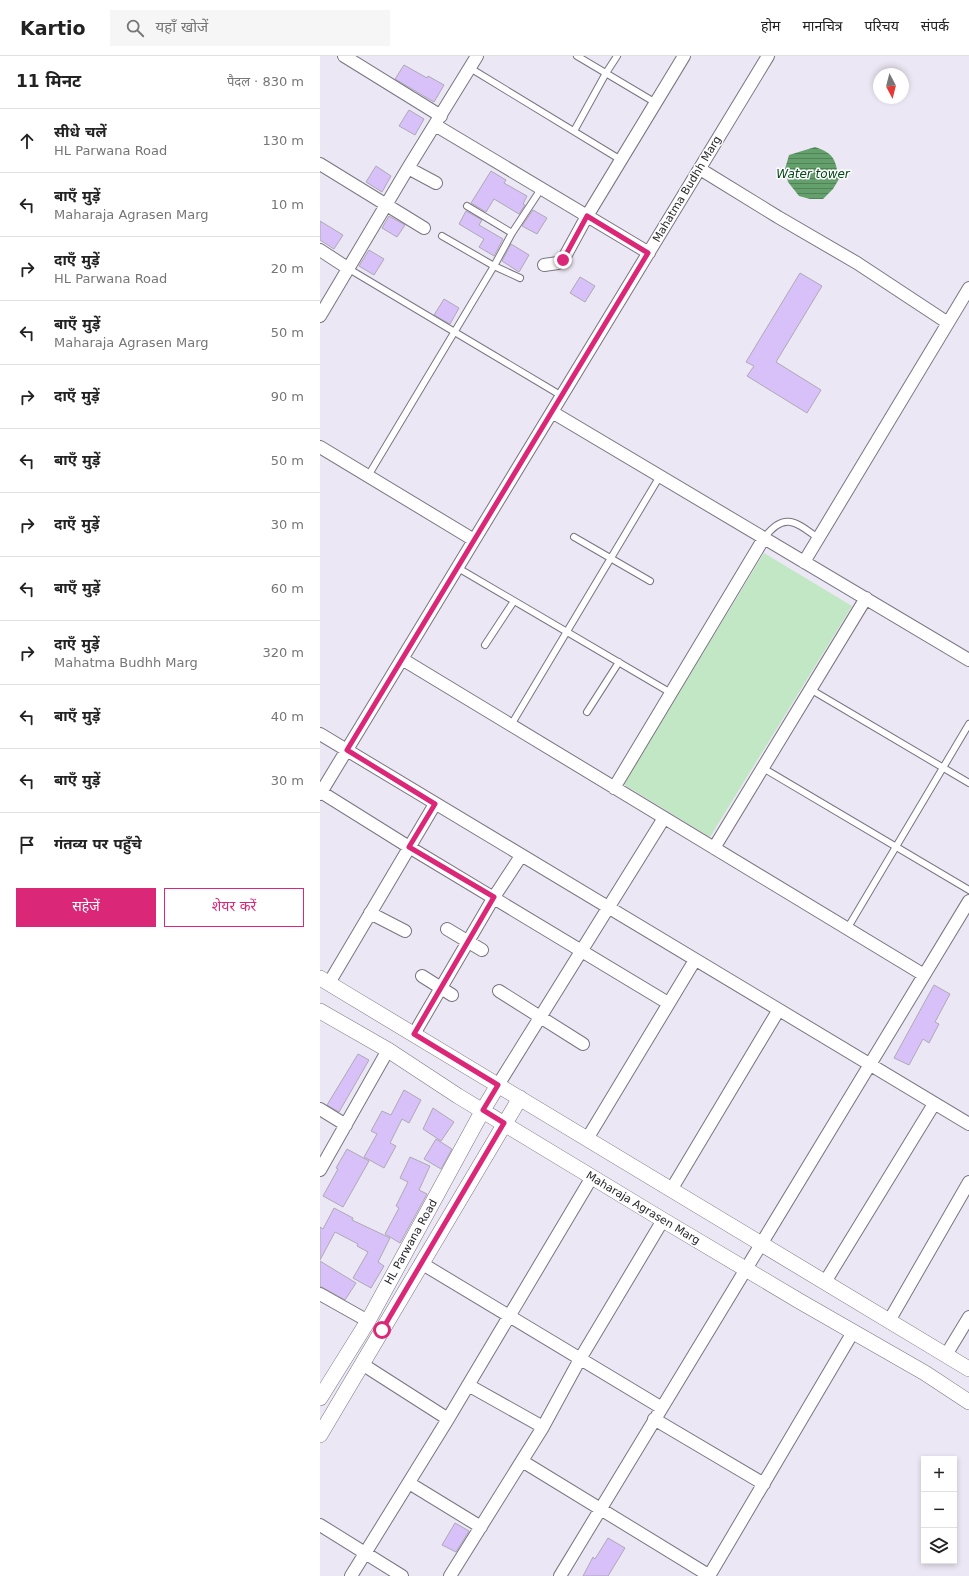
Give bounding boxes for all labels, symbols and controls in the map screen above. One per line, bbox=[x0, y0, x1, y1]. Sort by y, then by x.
search box bbox=[110, 10, 390, 46]
text: Kartio bbox=[20, 17, 86, 39]
icon: search bbox=[124, 17, 146, 39]
text: यहाँ खोजें bbox=[156, 18, 208, 36]
text: होम bbox=[761, 18, 780, 34]
text: मानचित्र bbox=[802, 18, 843, 34]
text: परिचय bbox=[865, 18, 899, 34]
text: संपर्क bbox=[921, 18, 949, 34]
north arrow bbox=[873, 68, 909, 104]
text: 11 मिनट bbox=[16, 71, 81, 91]
text: पैदल · 830 m bbox=[227, 74, 304, 89]
text: सीधे चलें bbox=[54, 123, 107, 141]
icon: ahead bbox=[16, 130, 38, 152]
text: 130 m bbox=[262, 133, 304, 148]
street label: Mahatma Budhh Marg bbox=[650, 133, 724, 245]
text: HL Parwana Road bbox=[54, 143, 167, 158]
water label: Water tower bbox=[776, 167, 851, 181]
text: बाएँ मुड़ें bbox=[54, 187, 100, 205]
icon: left bbox=[16, 194, 38, 216]
text: 10 m bbox=[271, 197, 304, 212]
text: Maharaja Agrasen Marg bbox=[54, 207, 209, 222]
text: दाएँ मुड़ें bbox=[54, 251, 100, 269]
route end bbox=[554, 251, 572, 269]
icon: right bbox=[16, 258, 38, 280]
text: 20 m bbox=[271, 261, 304, 276]
text: HL Parwana Road bbox=[54, 271, 167, 286]
text: बाएँ मुड़ें bbox=[54, 315, 100, 333]
icon: left bbox=[16, 322, 38, 344]
text: 50 m bbox=[271, 325, 304, 340]
text: Maharaja Agrasen Marg bbox=[54, 335, 209, 350]
icon: right bbox=[16, 386, 38, 408]
text: दाएँ मुड़ें bbox=[54, 387, 100, 405]
text: 90 m bbox=[271, 389, 304, 404]
icon: left bbox=[16, 450, 38, 472]
text: बाएँ मुड़ें bbox=[54, 451, 100, 469]
text: 50 m bbox=[271, 453, 304, 468]
icon: right bbox=[16, 514, 38, 536]
text: दाएँ मुड़ें bbox=[54, 515, 100, 533]
text: 30 m bbox=[271, 517, 304, 532]
icon: left bbox=[16, 578, 38, 600]
text: बाएँ मुड़ें bbox=[54, 579, 100, 597]
text: 60 m bbox=[271, 581, 304, 596]
text: दाएँ मुड़ें bbox=[54, 635, 100, 653]
icon: right bbox=[16, 642, 38, 664]
text: 320 m bbox=[262, 645, 304, 660]
text: Mahatma Budhh Marg bbox=[54, 655, 198, 670]
icon: left bbox=[16, 706, 38, 728]
text: बाएँ मुड़ें bbox=[54, 707, 100, 725]
text: 40 m bbox=[271, 709, 304, 724]
icon: left bbox=[16, 770, 38, 792]
text: बाएँ मुड़ें bbox=[54, 771, 100, 789]
text: 30 m bbox=[271, 773, 304, 788]
icon: arrive bbox=[16, 834, 38, 856]
text: गंतव्य पर पहुँचे bbox=[54, 835, 142, 853]
button: सहेजें bbox=[16, 888, 156, 927]
button: शेयर करें bbox=[164, 888, 304, 927]
street label: Maharaja Agrasen Marg bbox=[584, 1169, 702, 1247]
street label: HL Parwana Road bbox=[382, 1197, 440, 1287]
route start bbox=[373, 1321, 391, 1339]
map controls bbox=[921, 1456, 957, 1564]
button: + bbox=[921, 1456, 957, 1492]
button: − bbox=[921, 1492, 957, 1528]
button: layers bbox=[921, 1528, 957, 1564]

